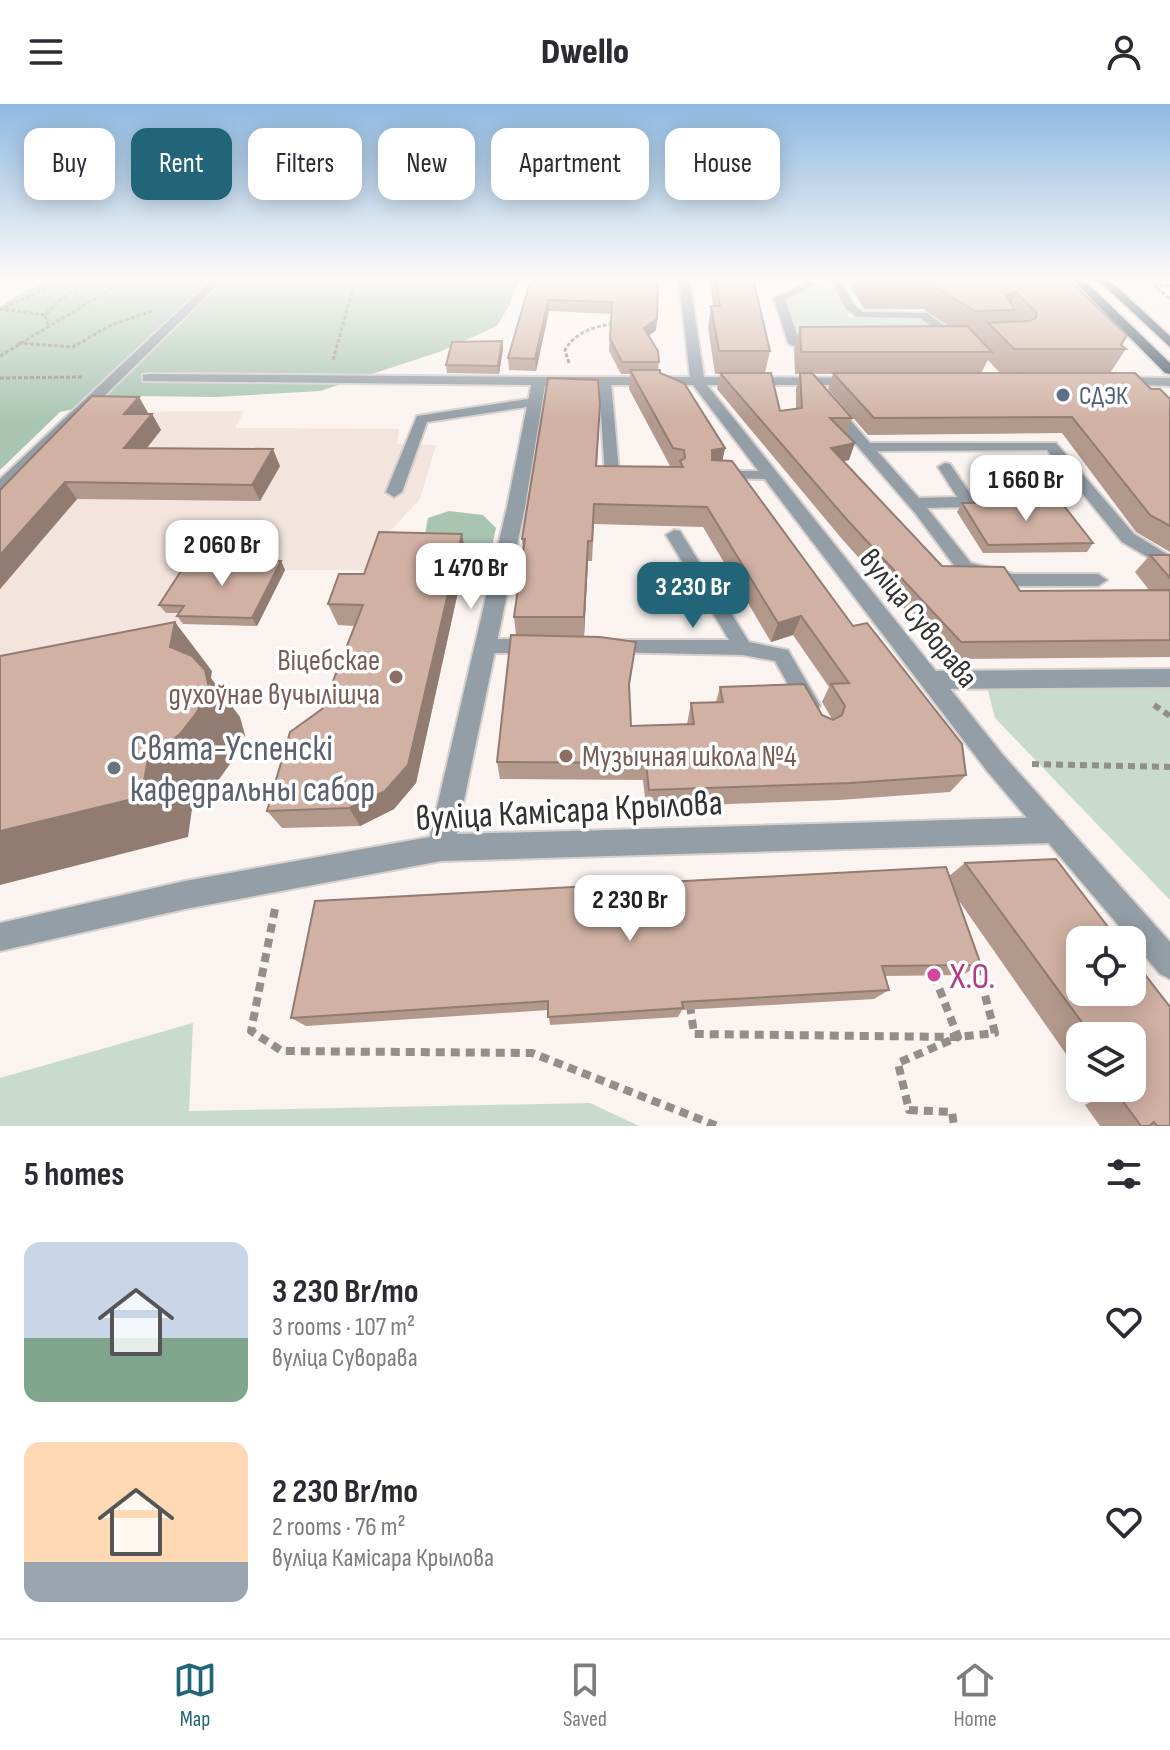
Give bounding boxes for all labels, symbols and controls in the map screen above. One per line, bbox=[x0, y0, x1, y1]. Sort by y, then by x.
icon: menu bbox=[24, 30, 68, 74]
icon: person bbox=[1102, 30, 1146, 74]
text: Dwello bbox=[541, 31, 629, 74]
chip: Buy bbox=[24, 128, 115, 200]
chip: Rent bbox=[131, 128, 232, 200]
chip: Filters bbox=[248, 128, 362, 200]
chip: New bbox=[378, 128, 475, 200]
chip: Apartment bbox=[491, 128, 649, 200]
chip: House bbox=[665, 128, 780, 200]
place label: СДЭК bbox=[1079, 381, 1128, 412]
marker: СДЭК bbox=[1054, 386, 1072, 404]
pin: 1 660 Br bbox=[943, 455, 1109, 523]
text: 1 660 Br bbox=[988, 465, 1064, 496]
pin: 2 060 Br bbox=[139, 520, 305, 588]
text: 2 060 Br bbox=[184, 530, 260, 561]
street label: вуліца Суворава bbox=[851, 542, 985, 695]
pin: 1 470 Br bbox=[388, 543, 554, 611]
text: 1 470 Br bbox=[434, 553, 508, 584]
pin: 3 230 Br bbox=[610, 562, 776, 630]
text: 3 230 Br bbox=[655, 572, 731, 603]
place label: Віцебскае духоўнае вучылішча bbox=[169, 643, 380, 713]
marker: Віцебскае духоўнае вучылішча bbox=[387, 668, 405, 686]
place label: Свята-Успенскі кафедральны сабор bbox=[130, 728, 375, 812]
place label: Музычная школа №4 bbox=[582, 739, 797, 775]
marker: Музычная школа №4 bbox=[557, 747, 575, 765]
marker: Свята-Успенскі кафедральны сабор bbox=[105, 759, 123, 777]
street label: вуліца Камісара Крылова bbox=[415, 782, 724, 841]
pin: 2 230 Br bbox=[547, 875, 713, 943]
text: 2 230 Br bbox=[592, 885, 668, 916]
map controls bbox=[1066, 926, 1146, 1102]
button: locate bbox=[1066, 926, 1146, 1006]
place label: X.O. bbox=[949, 956, 995, 999]
marker: X.O. bbox=[925, 966, 943, 984]
button: layers bbox=[1066, 1022, 1146, 1102]
icon: filters bbox=[1102, 1152, 1146, 1196]
text: 5 homes bbox=[24, 1154, 124, 1195]
text: 3 230 Br/mo bbox=[272, 1271, 419, 1312]
icon: home bbox=[88, 1274, 184, 1370]
icon: heart bbox=[1102, 1300, 1146, 1344]
text: 3 rooms · 107 m² bbox=[272, 1312, 415, 1343]
text: вуліца Суворава bbox=[272, 1343, 418, 1374]
text: 2 230 Br/mo bbox=[272, 1471, 418, 1512]
icon: home bbox=[88, 1474, 184, 1570]
icon: heart bbox=[1102, 1500, 1146, 1544]
text: 2 rooms · 76 m² bbox=[272, 1512, 406, 1543]
text: вуліца Камісара Крылова bbox=[272, 1543, 494, 1574]
tab: Map bbox=[173, 1658, 217, 1733]
tab: Saved bbox=[563, 1658, 607, 1733]
tab: Home bbox=[953, 1658, 997, 1733]

